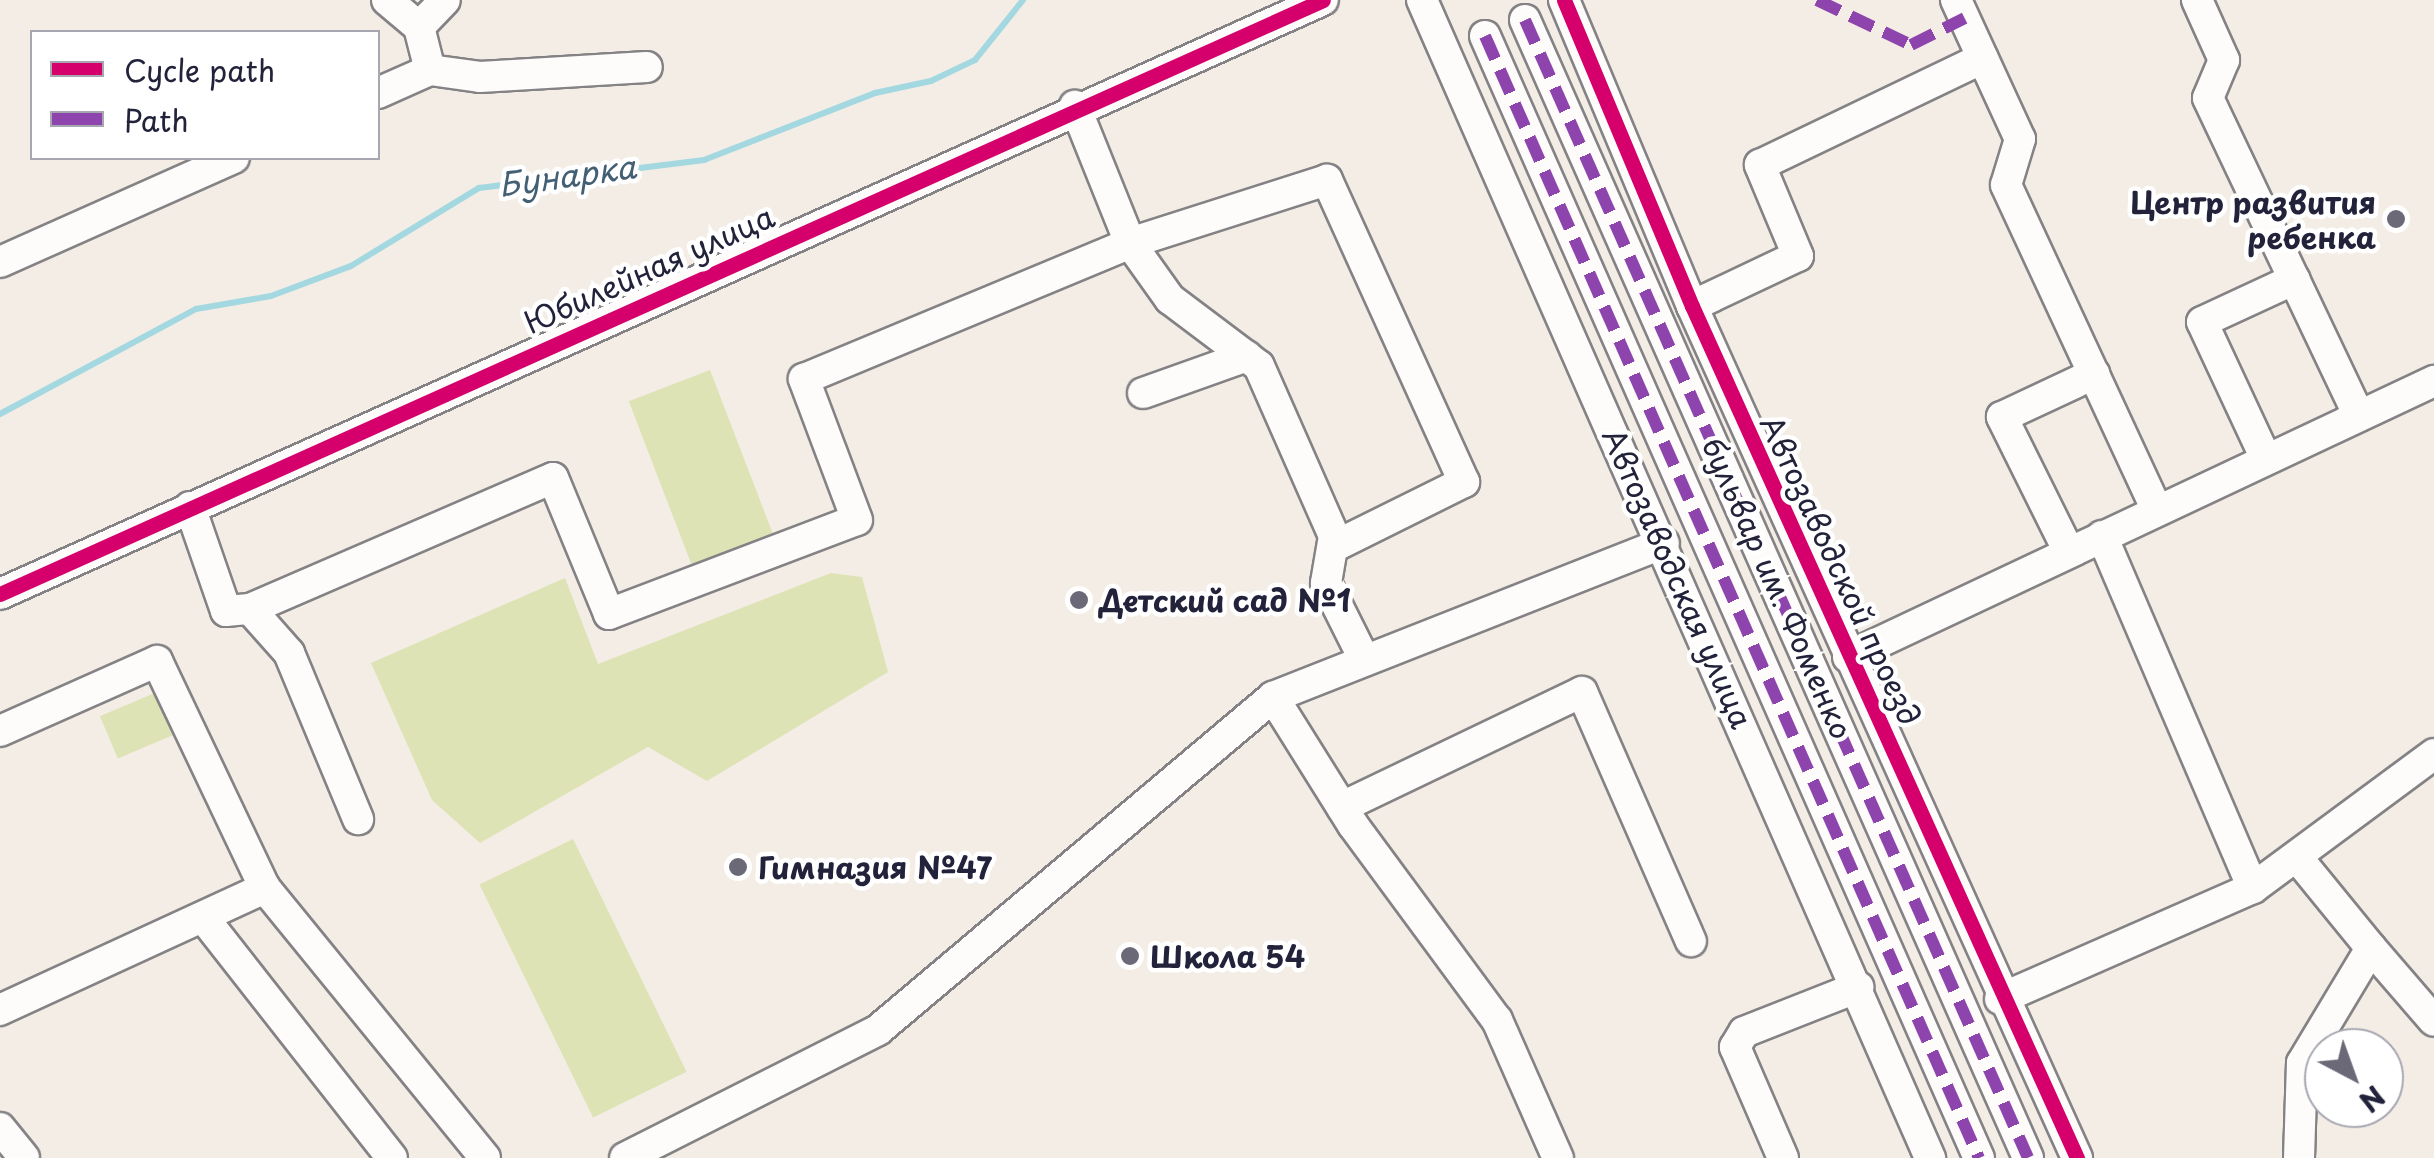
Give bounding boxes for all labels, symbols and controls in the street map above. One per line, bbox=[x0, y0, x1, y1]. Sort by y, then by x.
legend bbox=[30, 30, 380, 160]
text: Cycle path bbox=[124, 47, 275, 92]
text: Path bbox=[124, 97, 189, 142]
water label: Бунарка bbox=[496, 146, 638, 204]
place label: Центр развития ребенка bbox=[2128, 184, 2376, 254]
street label: Юбилейная улица bbox=[518, 198, 780, 340]
marker: Центр развития ребенка bbox=[2385, 208, 2407, 230]
street label: Автозаводской проезд bbox=[1753, 410, 1929, 730]
street label: Автозаводская улица bbox=[1595, 422, 1761, 734]
street label: бульвар им. Фоменко bbox=[1695, 432, 1861, 744]
place label: Детский сад №1 bbox=[1099, 582, 1352, 618]
marker: Детский сад №1 bbox=[1068, 589, 1090, 611]
place label: Гимназия №47 bbox=[758, 849, 992, 885]
marker: Гимназия №47 bbox=[727, 856, 749, 878]
place label: Школа 54 bbox=[1150, 938, 1306, 974]
marker: Школа 54 bbox=[1119, 945, 1141, 967]
north arrow bbox=[2304, 1028, 2404, 1128]
text: N bbox=[2350, 1076, 2395, 1123]

